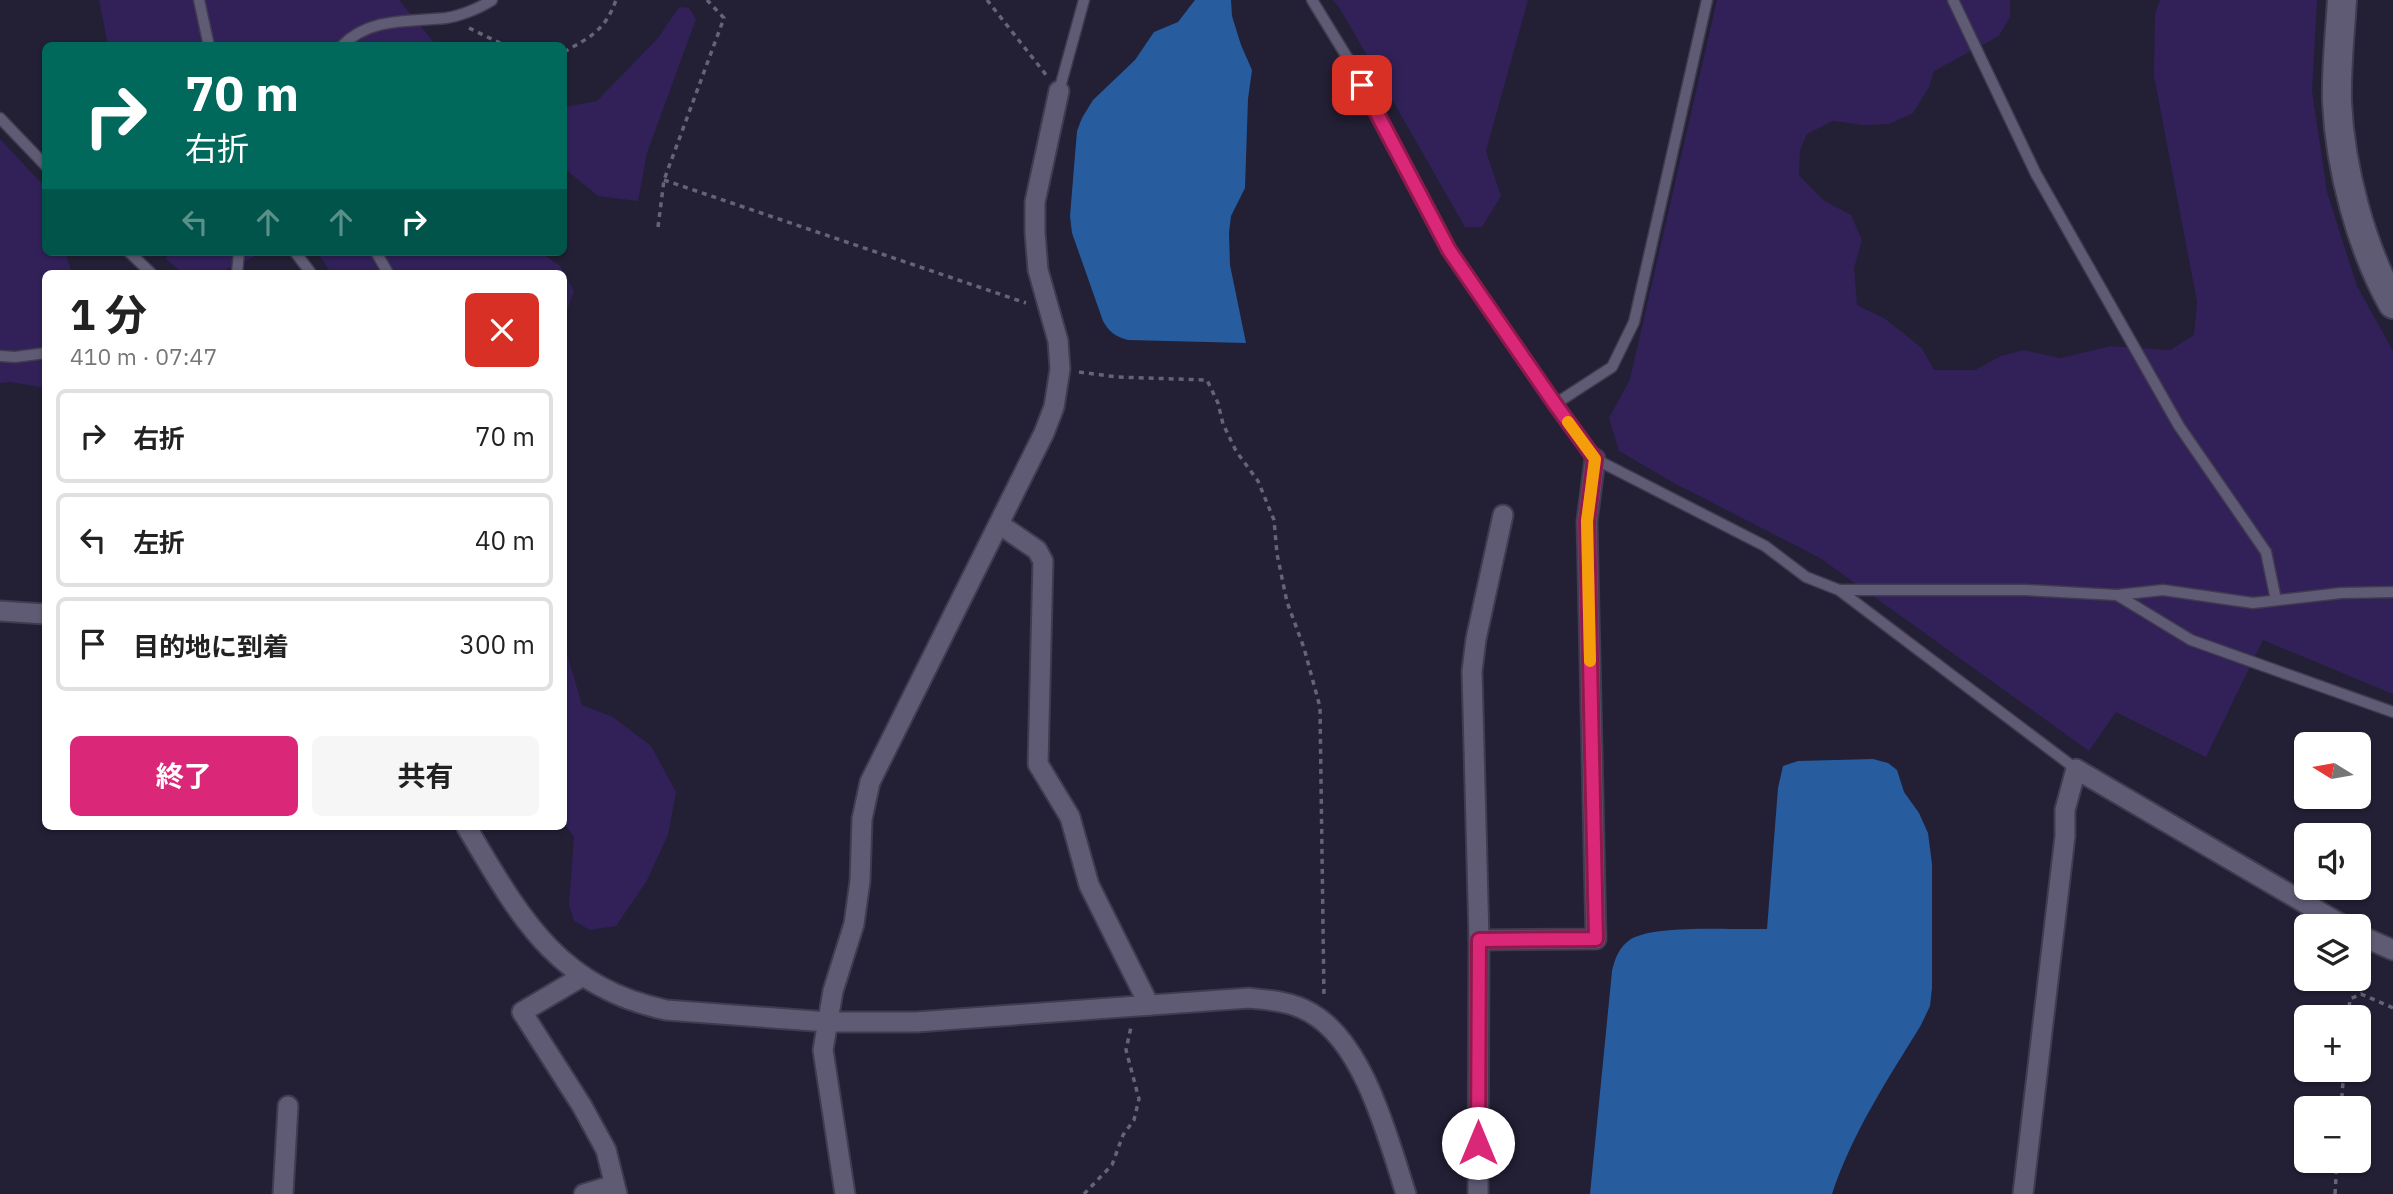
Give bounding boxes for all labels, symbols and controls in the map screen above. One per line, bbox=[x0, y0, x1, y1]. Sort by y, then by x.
pin bbox=[1332, 55, 1392, 115]
text: 70 m bbox=[185, 61, 299, 124]
icon: arrive bbox=[1343, 66, 1381, 104]
icon: right bbox=[70, 70, 161, 161]
text: 右折 bbox=[185, 127, 249, 169]
icon: left bbox=[176, 203, 214, 241]
icon: ahead bbox=[249, 203, 287, 241]
icon: ahead bbox=[322, 203, 360, 241]
icon: right bbox=[395, 203, 433, 241]
text: 1 分 bbox=[70, 287, 147, 342]
button: close bbox=[465, 293, 539, 367]
text: 410 m · 07:47 bbox=[70, 341, 217, 371]
icon: right bbox=[74, 417, 112, 455]
text: 70 m bbox=[475, 419, 535, 453]
text: 右折 bbox=[133, 421, 185, 455]
icon: left bbox=[74, 521, 112, 559]
text: 40 m bbox=[475, 523, 535, 557]
text: 左折 bbox=[133, 525, 185, 559]
icon: arrive bbox=[74, 625, 112, 663]
text: 300 m bbox=[459, 627, 535, 661]
text: 目的地に到着 bbox=[133, 629, 289, 663]
north arrow bbox=[2294, 732, 2371, 808]
map controls bbox=[2294, 732, 2371, 1173]
button: 終了 bbox=[70, 736, 298, 816]
button: 共有 bbox=[312, 736, 539, 816]
button: sound bbox=[2294, 823, 2371, 900]
button: layers bbox=[2294, 914, 2371, 991]
button: + bbox=[2294, 1005, 2371, 1082]
button: − bbox=[2294, 1096, 2371, 1173]
position arrow bbox=[1441, 1106, 1515, 1180]

